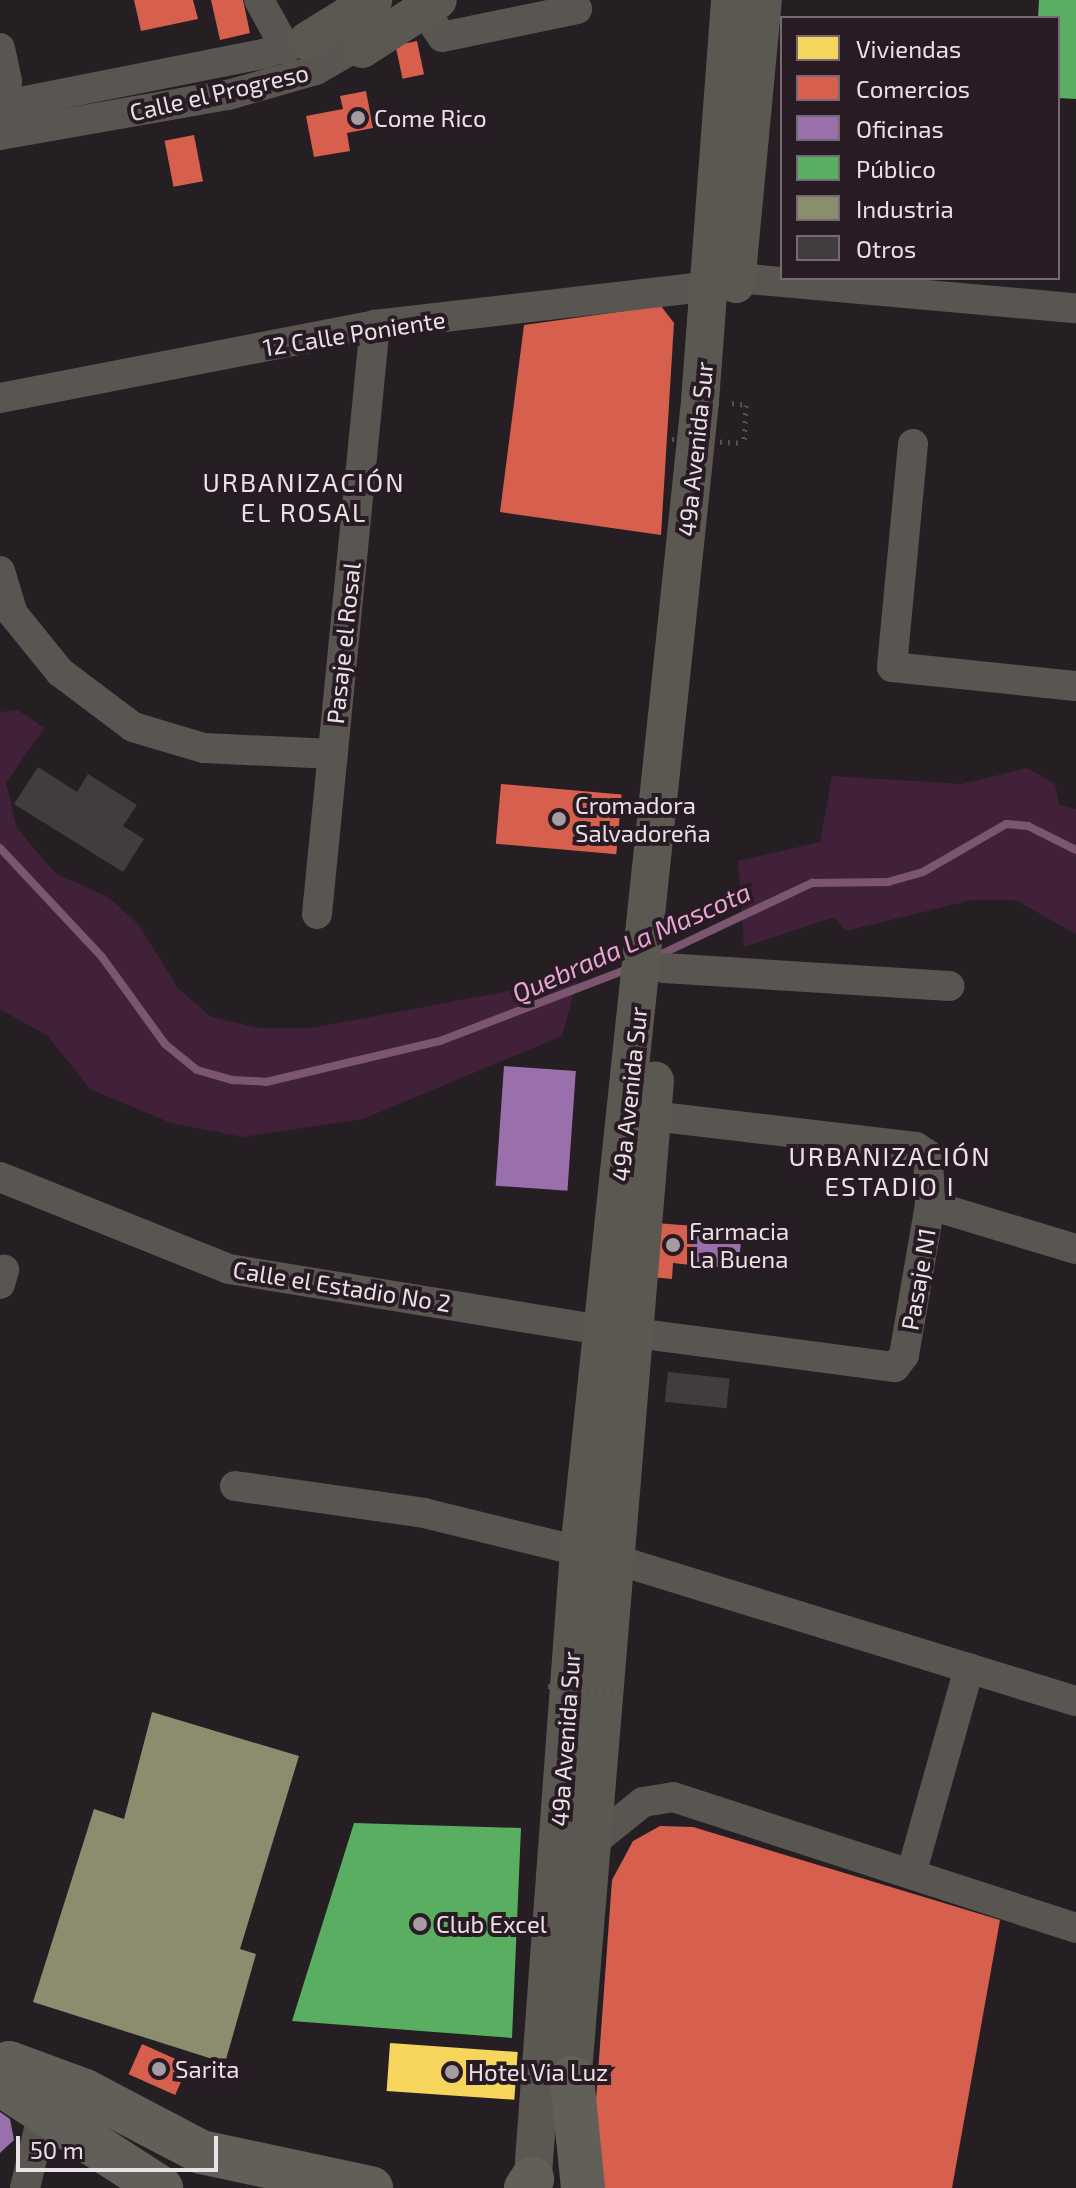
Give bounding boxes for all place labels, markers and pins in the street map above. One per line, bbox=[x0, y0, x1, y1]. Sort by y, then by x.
place label: Come Rico bbox=[374, 104, 487, 132]
marker: Come Rico bbox=[349, 109, 367, 127]
place label: Cromadora Salvadoreña bbox=[575, 791, 711, 847]
marker: Cromadora Salvadoreña bbox=[550, 810, 568, 828]
place label: Farmacia La Buena bbox=[689, 1217, 789, 1273]
marker: Farmacia La Buena bbox=[664, 1236, 682, 1254]
place label: Club Excel bbox=[436, 1910, 547, 1938]
marker: Club Excel bbox=[411, 1915, 429, 1933]
place label: Sarita bbox=[175, 2055, 240, 2083]
place label: Hotel Via Luz bbox=[468, 2058, 610, 2086]
marker: Sarita bbox=[150, 2060, 168, 2078]
marker: Hotel Via Luz bbox=[443, 2063, 461, 2081]

